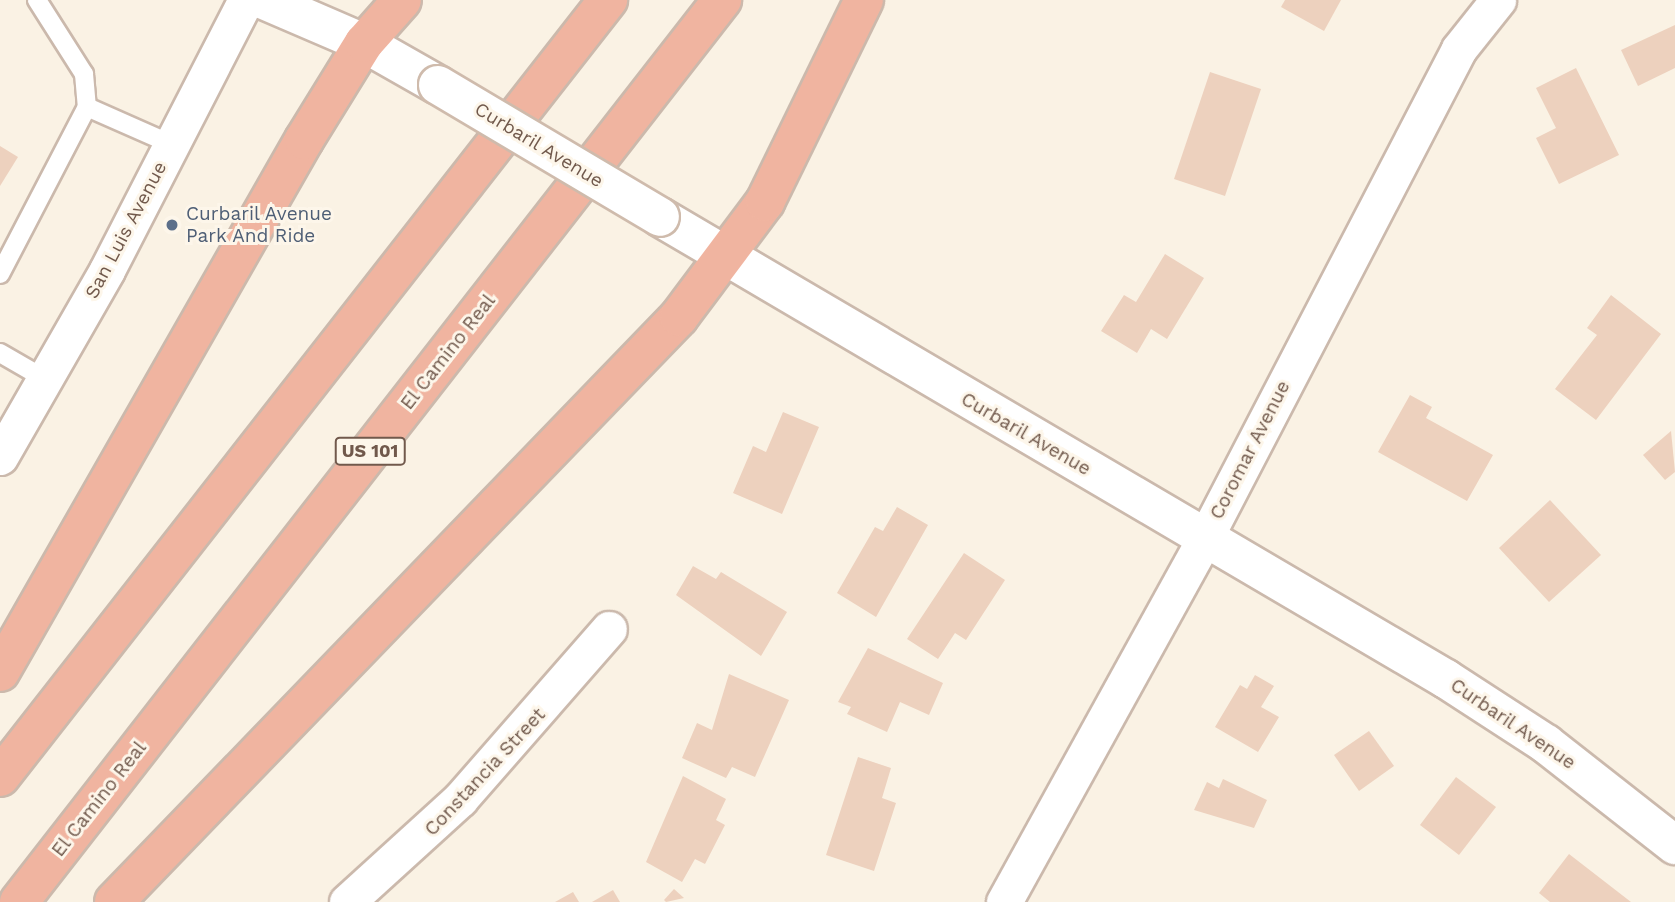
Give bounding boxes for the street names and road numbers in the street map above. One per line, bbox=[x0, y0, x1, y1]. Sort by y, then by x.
street label: Curbaril Avenue bbox=[470, 97, 608, 193]
street label: San Luis Avenue bbox=[80, 157, 172, 303]
street label: El Camino Real bbox=[396, 289, 500, 415]
street label: Coromar Avenue bbox=[1205, 376, 1295, 524]
street label: Curbaril Avenue bbox=[956, 387, 1096, 481]
road number: US 101 bbox=[333, 436, 407, 466]
street label: Curbaril Avenue bbox=[1445, 673, 1581, 775]
street label: Constancia Street bbox=[420, 703, 550, 841]
street label: El Camino Real bbox=[47, 736, 151, 862]

